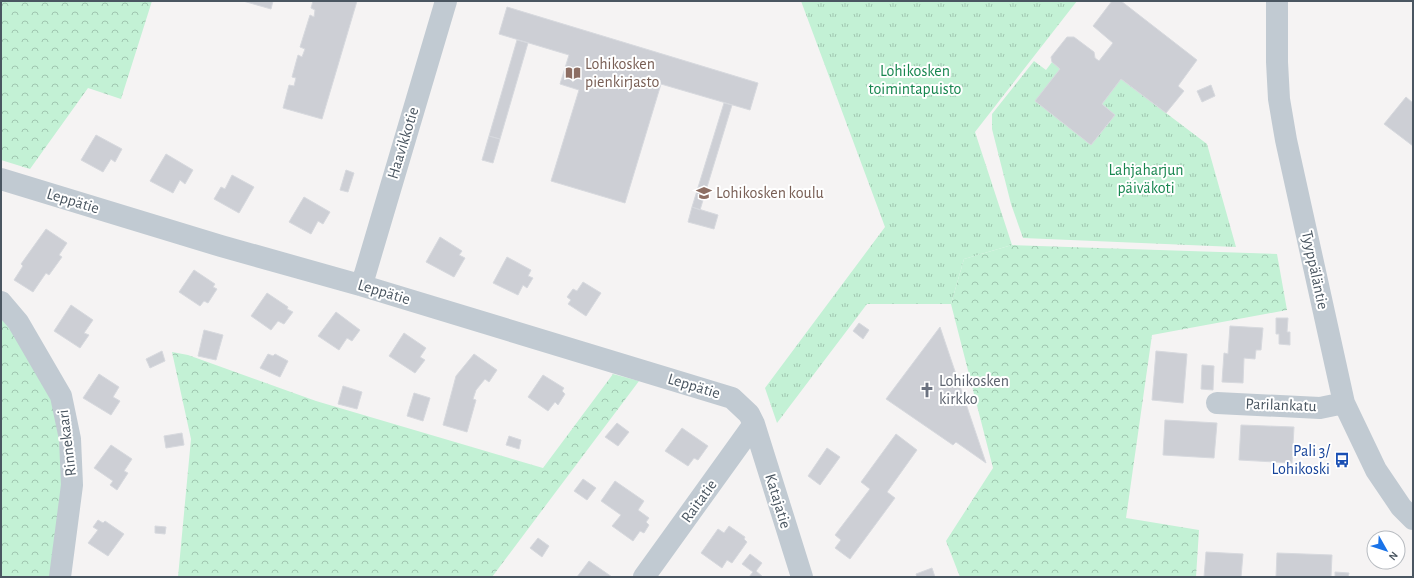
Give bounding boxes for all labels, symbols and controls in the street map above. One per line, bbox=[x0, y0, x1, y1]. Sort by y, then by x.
place label: Lohikosken pienkirjasto bbox=[585, 56, 659, 91]
park label: Lohikosken toimintapuisto bbox=[869, 63, 962, 97]
library icon: Lohikosken pienkirjasto bbox=[564, 64, 582, 82]
street label: Haavikkotie bbox=[384, 105, 422, 181]
park label: Lahjaharjun päiväkoti bbox=[1108, 162, 1184, 196]
school or university icon: Lohikosken koulu bbox=[695, 184, 713, 202]
street label: Leppätie bbox=[45, 185, 101, 217]
place label: Lohikosken koulu bbox=[716, 185, 824, 201]
street label: Tyyppäläntie bbox=[1298, 229, 1331, 311]
street label: Leppätie bbox=[356, 276, 412, 308]
street label: Leppätie bbox=[666, 370, 722, 402]
place label: Lohikosken kirkko bbox=[939, 373, 1009, 407]
church icon: Lohikosken kirkko bbox=[918, 381, 936, 399]
street label: Parilankatu bbox=[1245, 396, 1317, 414]
street label: Rinnekaari bbox=[55, 409, 79, 477]
place label: Pali 3/ Lohikoski bbox=[1272, 443, 1330, 477]
bus stop icon: Pali 3/ Lohikoski bbox=[1333, 451, 1351, 469]
street label: Katajatie bbox=[761, 472, 794, 531]
street label: Raitatie bbox=[678, 477, 720, 525]
north arrow bbox=[1366, 530, 1406, 570]
text: N bbox=[1387, 550, 1400, 562]

